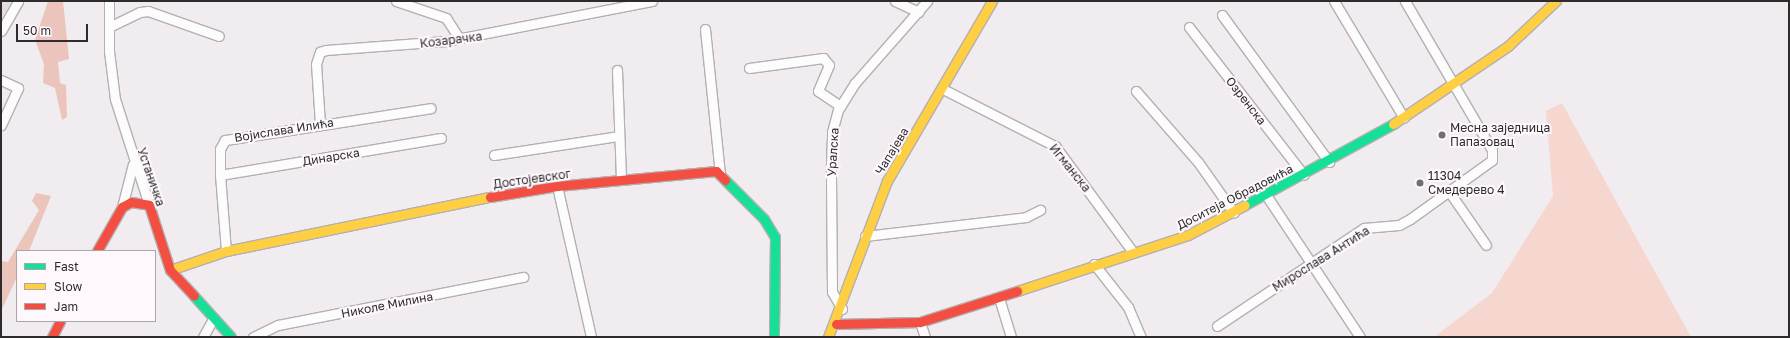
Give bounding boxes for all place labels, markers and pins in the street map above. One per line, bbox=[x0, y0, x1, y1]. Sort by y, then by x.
place label: Месна заједница Папазовац bbox=[1450, 121, 1550, 149]
marker: Месна заједница Папазовац bbox=[1437, 130, 1447, 140]
place label: 11304 Смедерево 4 bbox=[1428, 169, 1504, 197]
marker: 11304 Смедерево 4 bbox=[1415, 178, 1425, 188]

